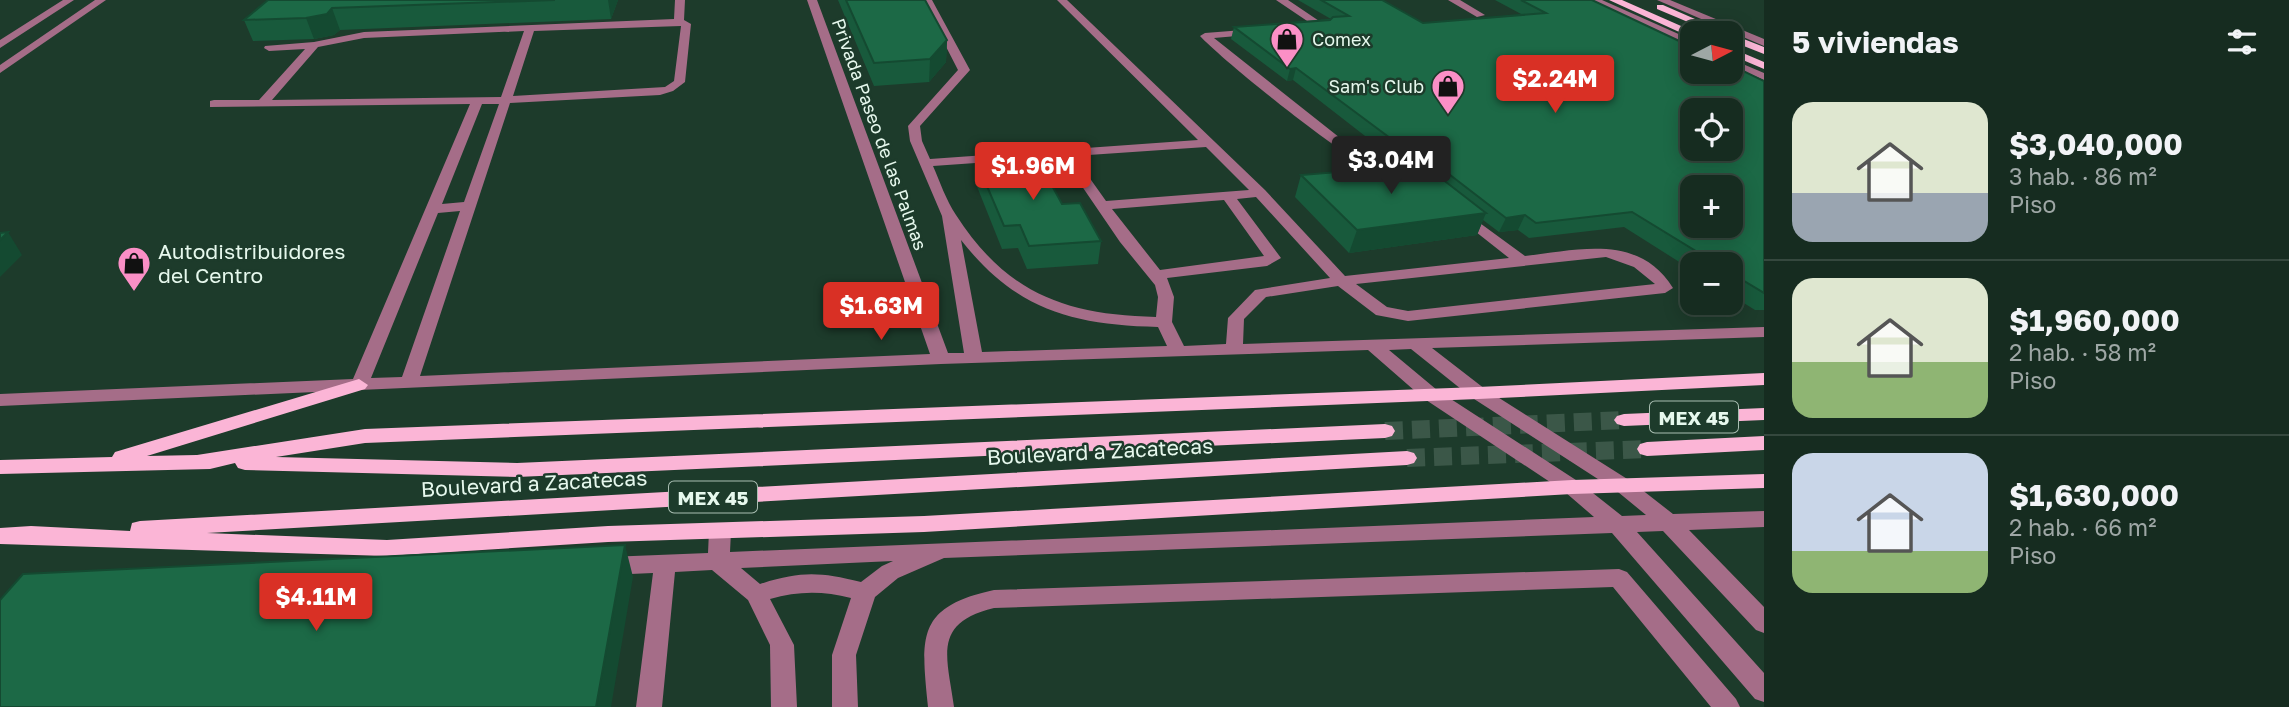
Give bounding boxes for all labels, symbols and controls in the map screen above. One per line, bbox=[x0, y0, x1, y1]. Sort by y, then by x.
street label: Privada Paseo de las Palmas bbox=[828, 15, 932, 253]
shop icon: Comex bbox=[1268, 20, 1306, 69]
north arrow bbox=[1680, 21, 1743, 84]
map controls bbox=[1680, 21, 1743, 315]
icon: filters bbox=[2223, 23, 2261, 61]
text: 5 viviendas bbox=[1792, 24, 1959, 60]
place label: Comex bbox=[1312, 28, 1371, 50]
pin: $2.24M bbox=[1498, 55, 1612, 115]
text: $2.24M bbox=[1512, 64, 1598, 92]
shop icon: Sam's Club bbox=[1429, 67, 1467, 116]
place label: Sam's Club bbox=[1329, 75, 1424, 97]
button: locate bbox=[1680, 98, 1743, 161]
text: $3,040,000 bbox=[2009, 126, 2183, 162]
icon: home bbox=[1848, 130, 1932, 214]
pin: $3.04M bbox=[1334, 136, 1448, 196]
pin: $1.96M bbox=[976, 142, 1090, 202]
text: $3.04M bbox=[1348, 145, 1434, 173]
text: $1.96M bbox=[991, 151, 1075, 179]
text: 3 hab. · 86 m² bbox=[2009, 162, 2157, 190]
button: + bbox=[1680, 175, 1743, 238]
text: Piso bbox=[2009, 190, 2056, 218]
place label: Autodistribuidores del Centro bbox=[158, 238, 345, 288]
shop icon: Autodistribuidores del Centro bbox=[115, 244, 153, 293]
button: − bbox=[1680, 252, 1743, 315]
pin: $1.63M bbox=[824, 282, 938, 342]
text: $1.63M bbox=[839, 291, 923, 319]
text: $1,960,000 bbox=[2009, 302, 2180, 338]
icon: home bbox=[1848, 306, 1932, 390]
text: 2 hab. · 58 m² bbox=[2009, 338, 2156, 366]
text: Piso bbox=[2009, 366, 2056, 394]
road number: MEX 45 bbox=[1650, 402, 1738, 432]
street label: Boulevard a Zacatecas bbox=[986, 432, 1214, 470]
street label: Boulevard a Zacatecas bbox=[420, 464, 648, 502]
text: $1,630,000 bbox=[2009, 477, 2179, 513]
icon: home bbox=[1848, 481, 1932, 565]
road number: MEX 45 bbox=[669, 482, 757, 512]
text: 2 hab. · 66 m² bbox=[2009, 513, 2156, 541]
text: Piso bbox=[2009, 541, 2056, 569]
pin: $4.11M bbox=[259, 574, 373, 633]
text: $4.11M bbox=[275, 582, 357, 610]

